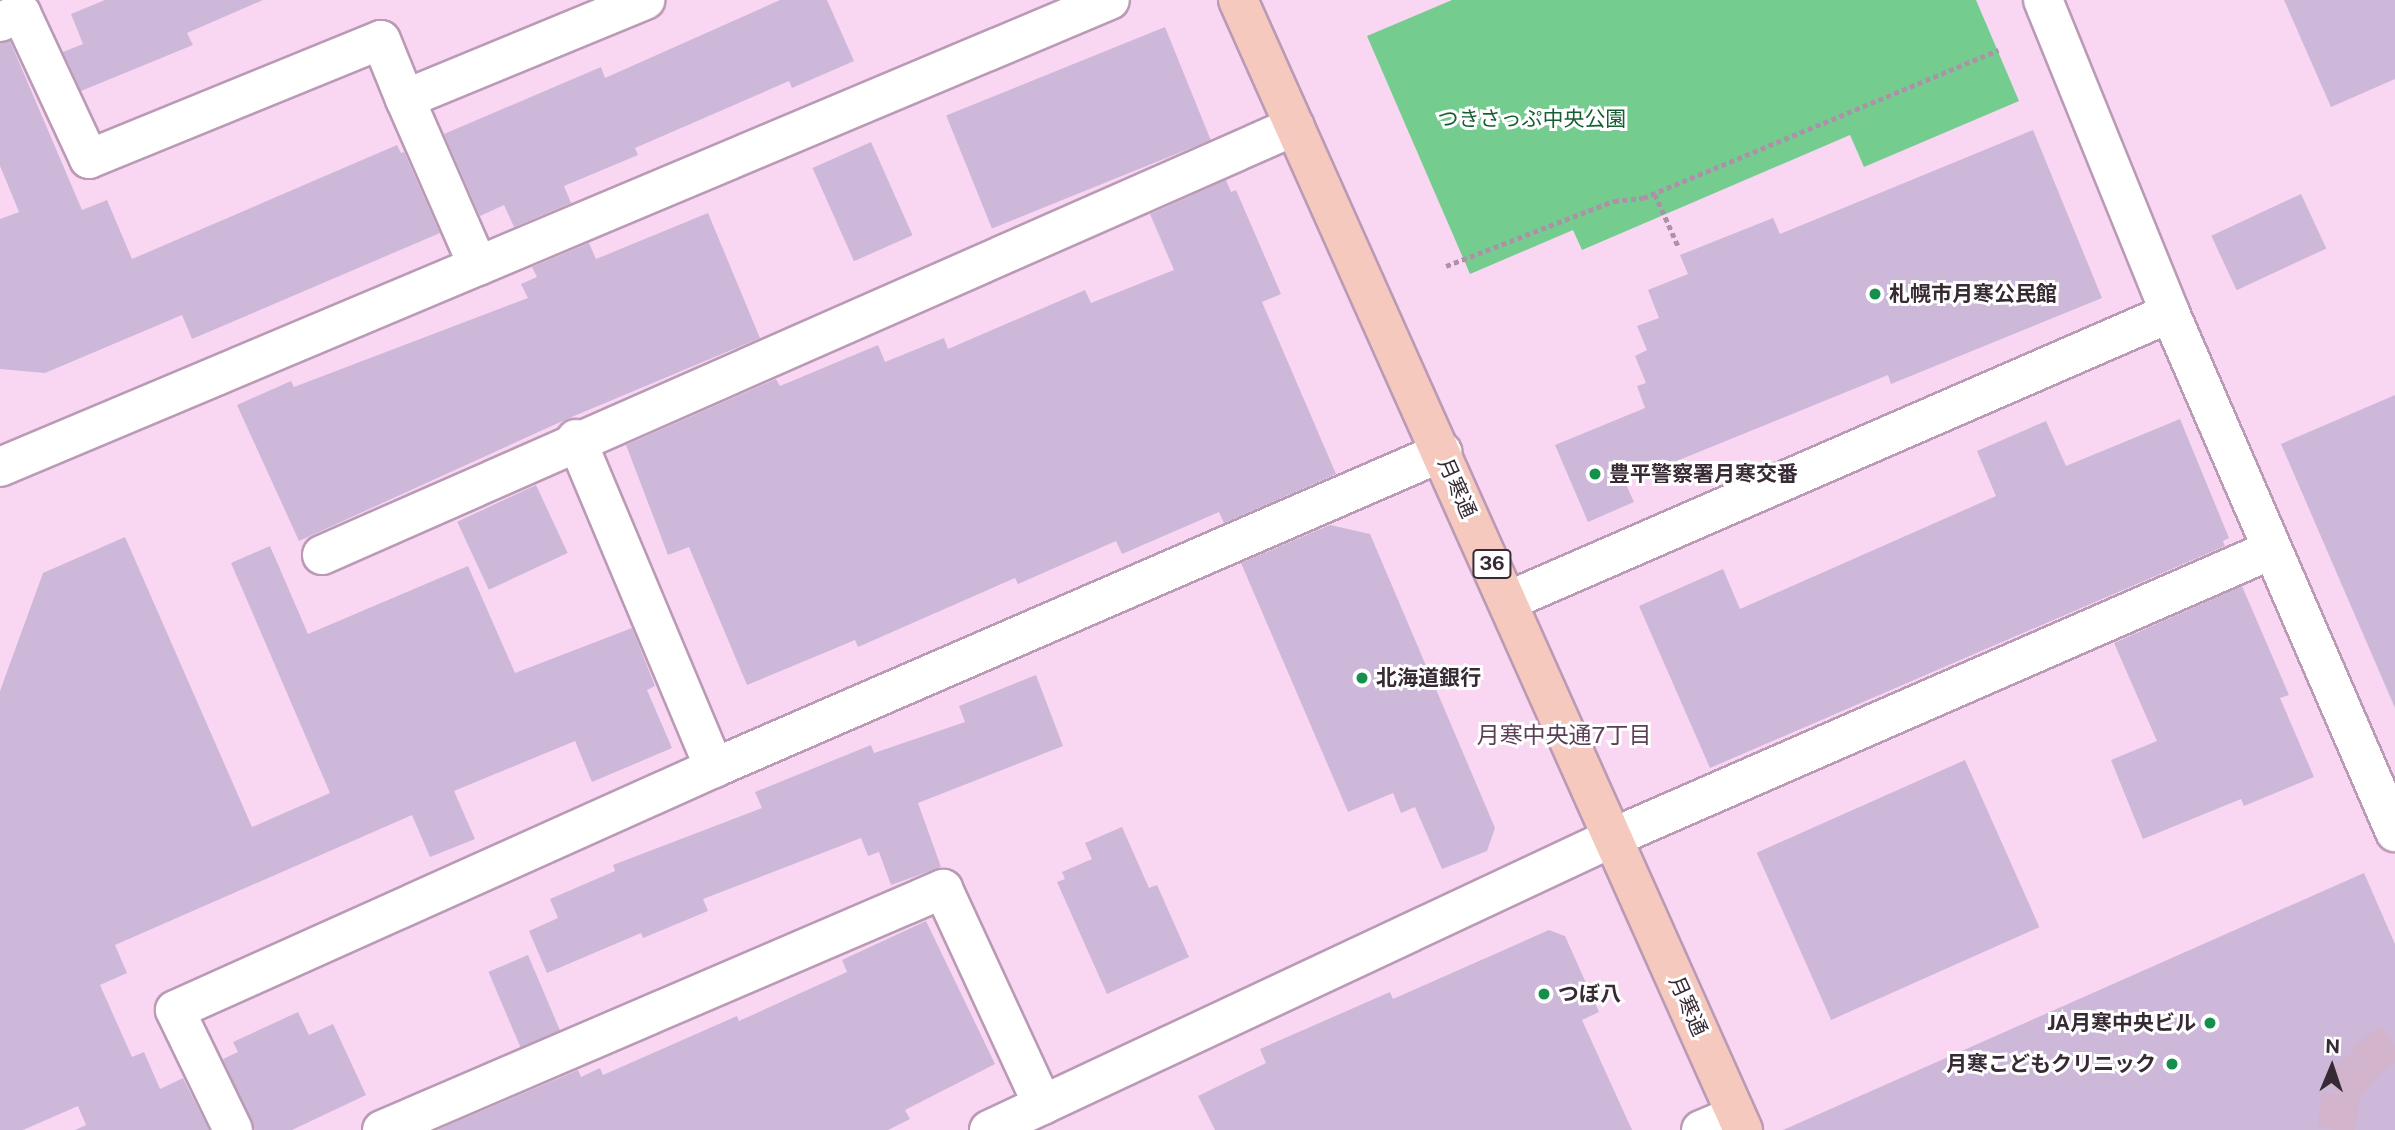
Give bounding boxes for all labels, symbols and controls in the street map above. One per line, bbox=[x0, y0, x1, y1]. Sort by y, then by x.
park label: つきさっぷ中央公園 bbox=[1438, 106, 1626, 132]
place label: 札幌市月寒公民館 bbox=[1889, 281, 2057, 307]
marker: 札幌市月寒公民館 bbox=[1867, 286, 1883, 302]
street label: 月寒通 bbox=[1433, 454, 1481, 522]
place label: 豊平警察署月寒交番 bbox=[1609, 461, 1798, 487]
marker: 豊平警察署月寒交番 bbox=[1587, 466, 1603, 482]
road number: 36 bbox=[1471, 548, 1513, 580]
place label: 北海道銀行 bbox=[1376, 665, 1481, 691]
marker: 北海道銀行 bbox=[1354, 670, 1370, 686]
district label: 月寒中央通7丁目 bbox=[1477, 721, 1651, 749]
street label: 月寒通 bbox=[1664, 972, 1712, 1040]
place label: つぼ八 bbox=[1558, 981, 1621, 1007]
marker: つぼ八 bbox=[1536, 986, 1552, 1002]
place label: JA月寒中央ビル bbox=[2047, 1010, 2196, 1036]
marker: JA月寒中央ビル bbox=[2202, 1015, 2218, 1031]
north arrow bbox=[2297, 1032, 2367, 1102]
text: N bbox=[2325, 1035, 2341, 1057]
place label: 月寒こどもクリニック bbox=[1946, 1051, 2156, 1077]
marker: 月寒こどもクリニック bbox=[2162, 1054, 2182, 1074]

